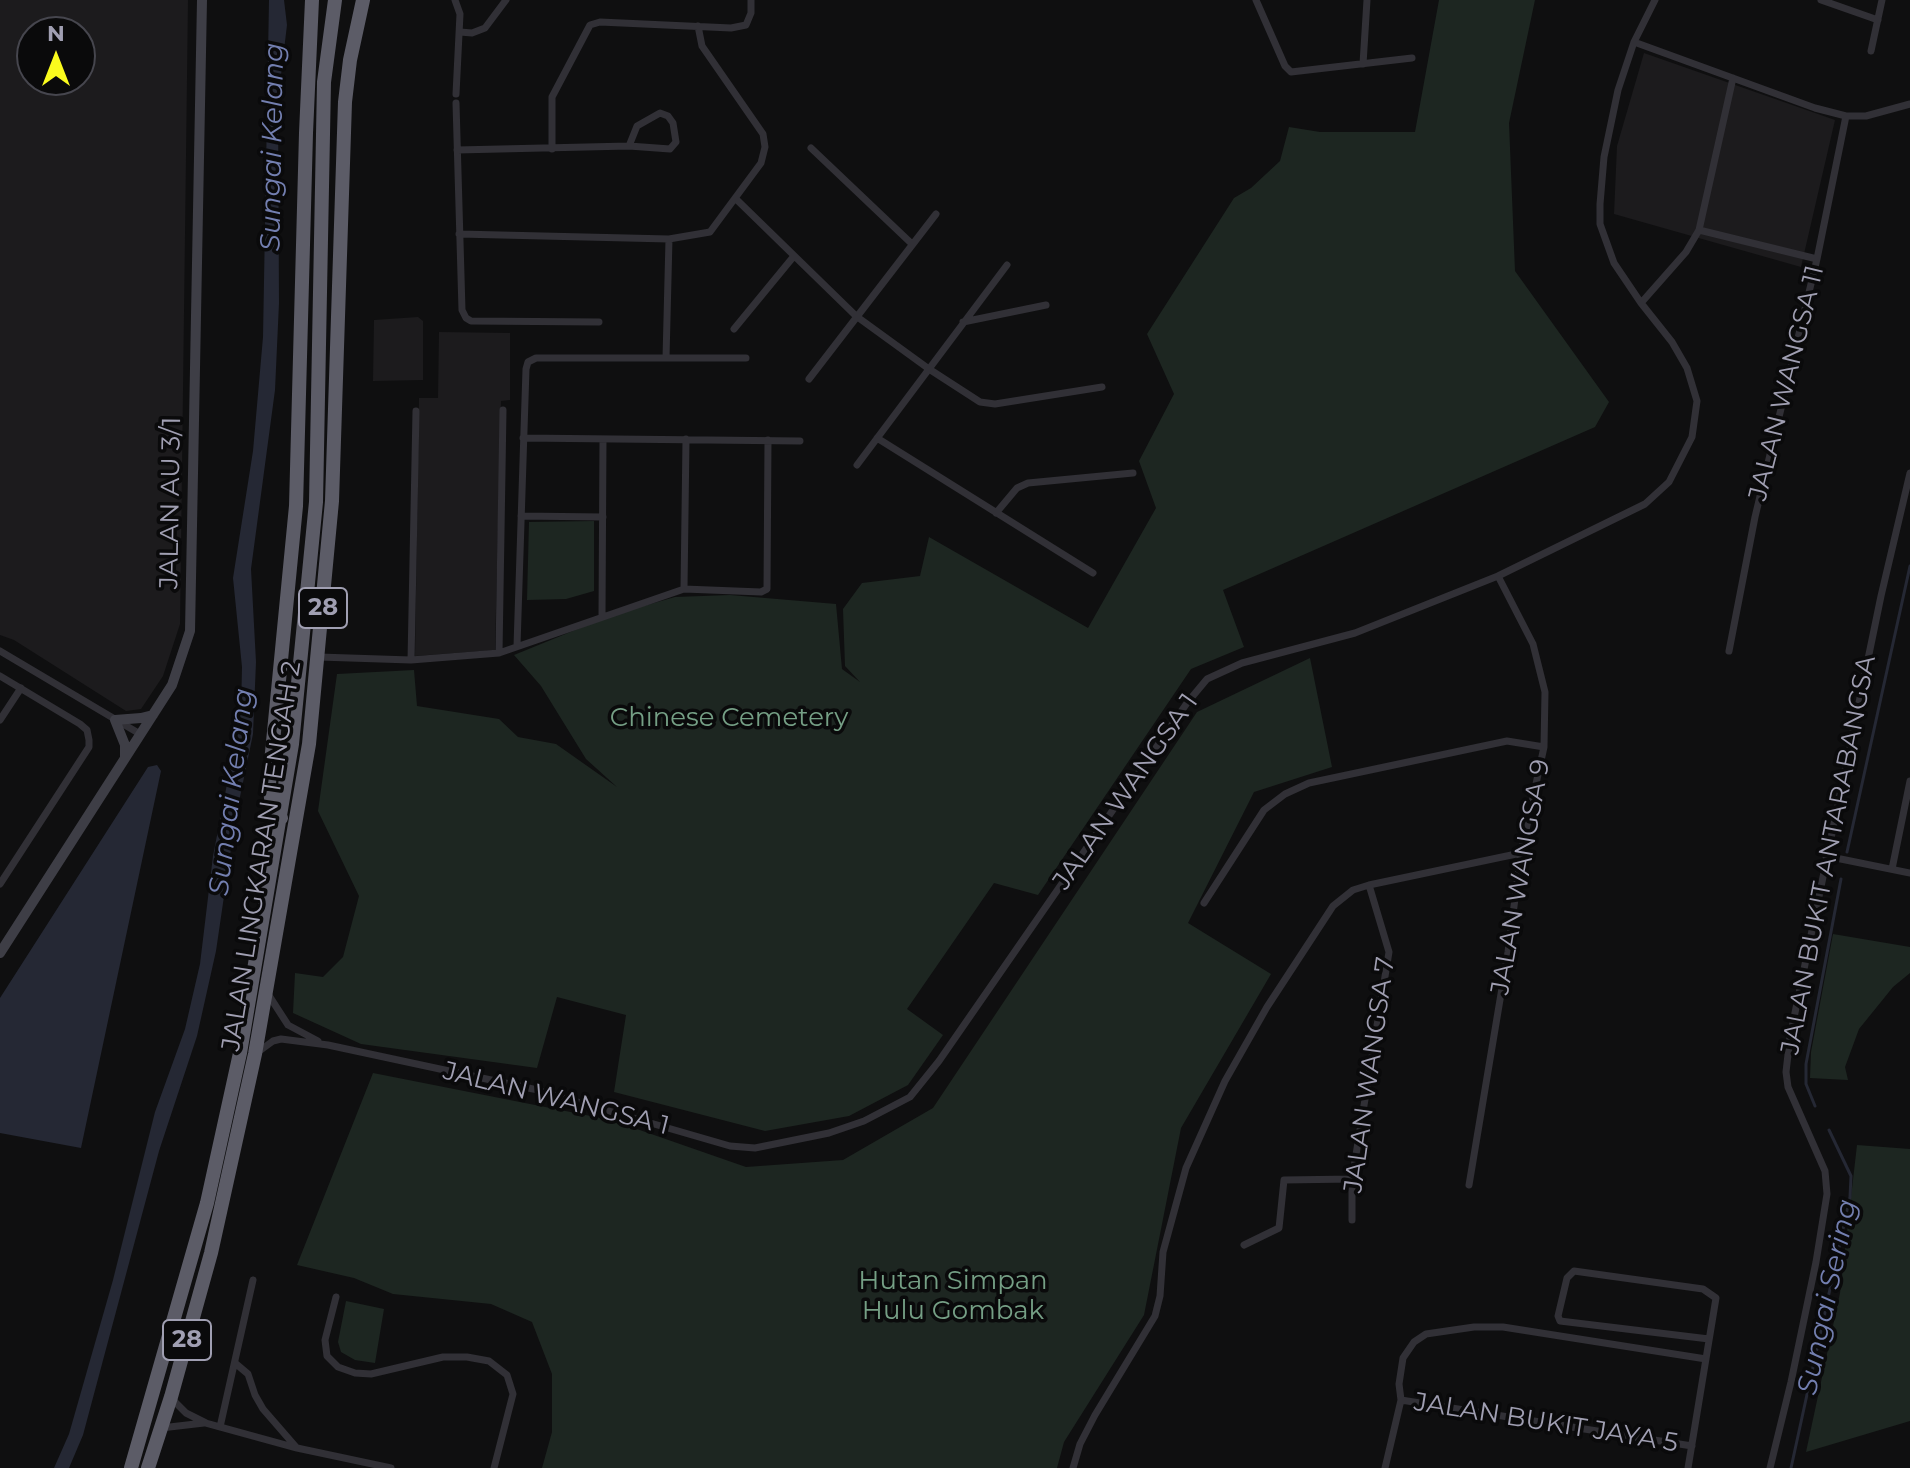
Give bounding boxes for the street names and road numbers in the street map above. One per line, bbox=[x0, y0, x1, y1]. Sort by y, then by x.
street label: JALAN WANGSA 11 bbox=[1743, 262, 1831, 504]
street label: JALAN AU 3/1 bbox=[154, 417, 188, 589]
road number: 28 bbox=[299, 588, 347, 628]
street label: JALAN BUKIT ANTARABANGSA bbox=[1775, 653, 1883, 1057]
street label: JALAN LINGKARAN TENGAH 2 bbox=[216, 659, 308, 1053]
street label: JALAN WANGSA 1 bbox=[1047, 688, 1205, 896]
street label: JALAN WANGSA 9 bbox=[1485, 757, 1557, 997]
street label: JALAN WANGSA 7 bbox=[1338, 955, 1402, 1195]
street label: JALAN WANGSA 1 bbox=[440, 1056, 672, 1142]
road number: 28 bbox=[163, 1320, 211, 1360]
street label: JALAN BUKIT JAYA 5 bbox=[1412, 1387, 1680, 1459]

